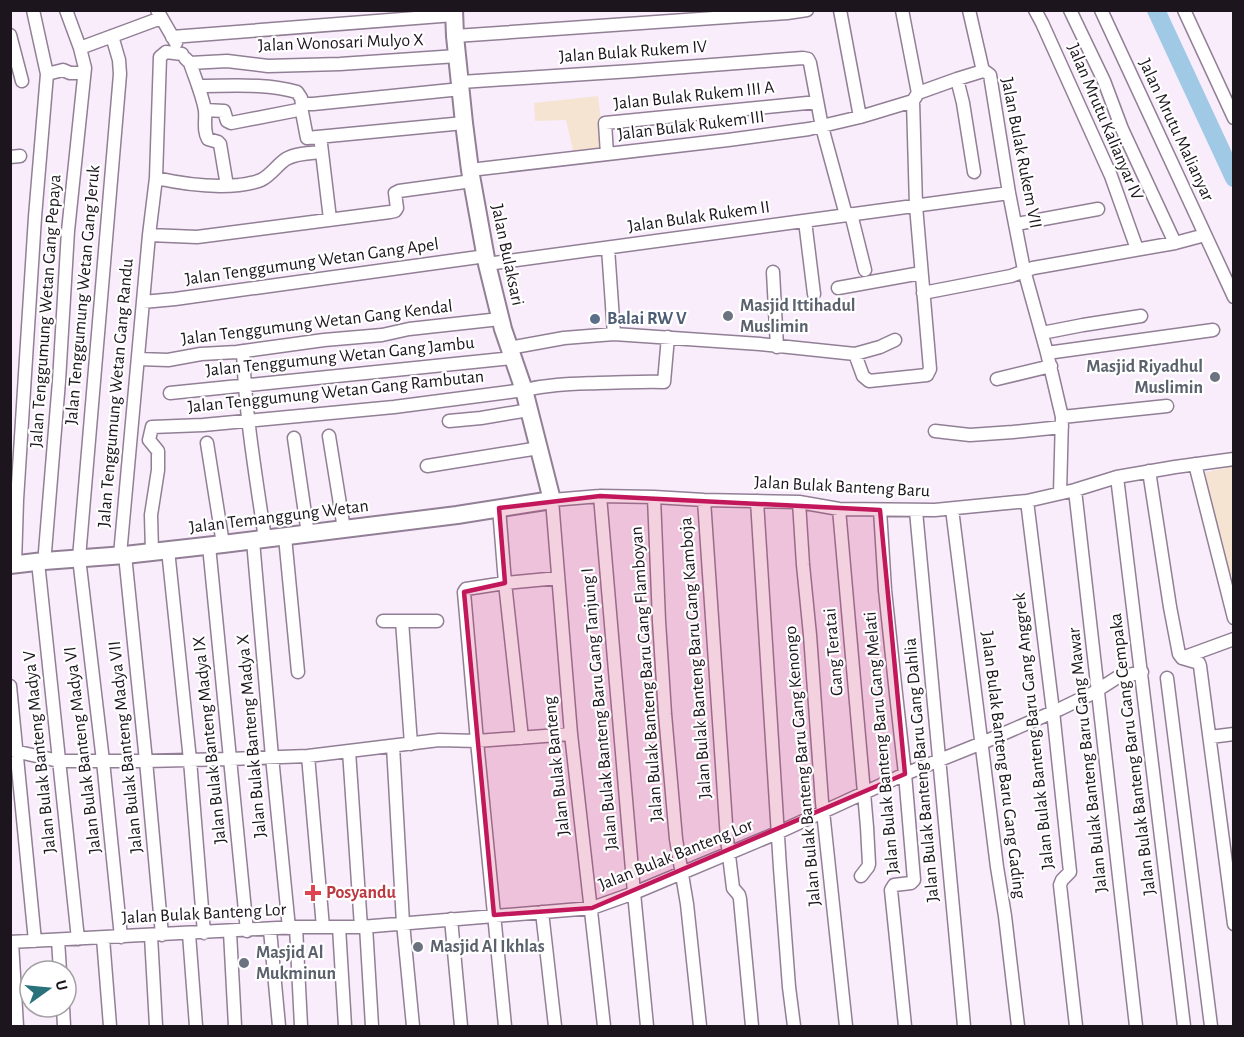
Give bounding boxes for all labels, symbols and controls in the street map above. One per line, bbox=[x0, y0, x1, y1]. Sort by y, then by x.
street label: Jalan Wonosari Mulyo X bbox=[258, 31, 424, 55]
street label: Jalan Bulak Rukem IV bbox=[558, 38, 708, 66]
street label: Jalan Mrutu Kalianyar IV bbox=[1064, 41, 1146, 204]
street label: Jalan Mrutu Malianyar bbox=[1135, 56, 1217, 204]
street label: Jalan Bulak Rukem VII bbox=[998, 76, 1044, 230]
street label: Jalan Bulak Rukem III A bbox=[613, 79, 776, 113]
street label: Jalan Bulak Rukem III bbox=[616, 108, 766, 144]
street label: Jalan Tenggumung Wetan Gang Jeruk bbox=[63, 164, 103, 426]
street label: Jalan Tenggumung Wetan Gang Pepaya bbox=[27, 174, 65, 448]
street label: Jalan Bulak Rukem II bbox=[627, 198, 771, 236]
street label: Jalan Bulaksari bbox=[487, 203, 527, 307]
street label: Jalan Tenggumung Wetan Gang Apel bbox=[184, 235, 440, 289]
street label: Jalan Tenggumung Wetan Gang Randu bbox=[95, 258, 137, 528]
street label: Jalan Tenggumung Wetan Gang Kendal bbox=[180, 297, 454, 349]
place label: Masjid Ittihadul Muslimin bbox=[740, 297, 856, 336]
marker: Masjid Ittihadul Muslimin bbox=[721, 309, 735, 323]
place label: Balai RW V bbox=[607, 310, 687, 328]
marker: Balai RW V bbox=[588, 312, 602, 326]
street label: Jalan Tenggumung Wetan Gang Jambu bbox=[205, 334, 475, 380]
place label: Masjid Riyadhul Muslimin bbox=[1086, 358, 1203, 397]
street label: Jalan Tenggumung Wetan Gang Rambutan bbox=[187, 367, 485, 417]
marker: Masjid Riyadhul Muslimin bbox=[1208, 370, 1222, 384]
street label: Jalan Bulak Banteng Baru bbox=[754, 473, 930, 501]
street label: Jalan Temanggung Wetan bbox=[188, 497, 370, 537]
street label: Jalan Bulak Banteng Baru Gang Kamboja bbox=[677, 517, 715, 799]
street label: Jalan Bulak Banteng Baru Gang Flamboyan bbox=[628, 526, 666, 822]
street label: Jalan Bulak Banteng Baru Gang Tanjung I bbox=[579, 567, 621, 851]
street label: Jalan Bulak Banteng Baru Gang Anggrek bbox=[1010, 591, 1057, 870]
street label: Gang Teratai bbox=[821, 607, 847, 697]
street label: Jalan Bulak Banteng Baru Gang Melati bbox=[862, 611, 902, 875]
street label: Jalan Bulak Banteng Baru Gang Cempaka bbox=[1107, 612, 1159, 896]
street label: Jalan Bulak Banteng Baru Gang Kenongo bbox=[782, 625, 824, 907]
street label: Jalan Bulak Banteng Baru Gang Mawar bbox=[1065, 626, 1111, 893]
street label: Jalan Bulak Banteng Baru Gang Gading bbox=[978, 630, 1028, 900]
street label: Jalan Bulak Banteng Madya X bbox=[234, 633, 270, 838]
street label: Jalan Bulak Banteng Madya IX bbox=[190, 635, 230, 845]
street label: Jalan Bulak Banteng Baru Gang Dahlia bbox=[901, 637, 943, 903]
street label: Jalan Bulak Banteng Madya VII bbox=[106, 640, 146, 854]
street label: Jalan Bulak Banteng Madya VI bbox=[61, 646, 105, 854]
street label: Jalan Bulak Banteng Madya V bbox=[20, 649, 60, 854]
street label: Jalan Bulak Banteng bbox=[541, 695, 573, 837]
street label: Jalan Bulak Banteng Lor bbox=[596, 816, 756, 894]
marker: Posyandu bbox=[304, 884, 322, 902]
place label: Posyandu bbox=[326, 884, 397, 902]
street label: Jalan Bulak Banteng Lor bbox=[121, 901, 287, 927]
place label: Masjid Al Ikhlas bbox=[430, 938, 545, 956]
marker: Masjid Al Ikhlas bbox=[411, 940, 425, 954]
place label: Masjid Al Mukminun bbox=[256, 944, 336, 983]
marker: Masjid Al Mukminun bbox=[237, 956, 251, 970]
north arrow bbox=[18, 959, 78, 1019]
text: U bbox=[52, 978, 71, 992]

